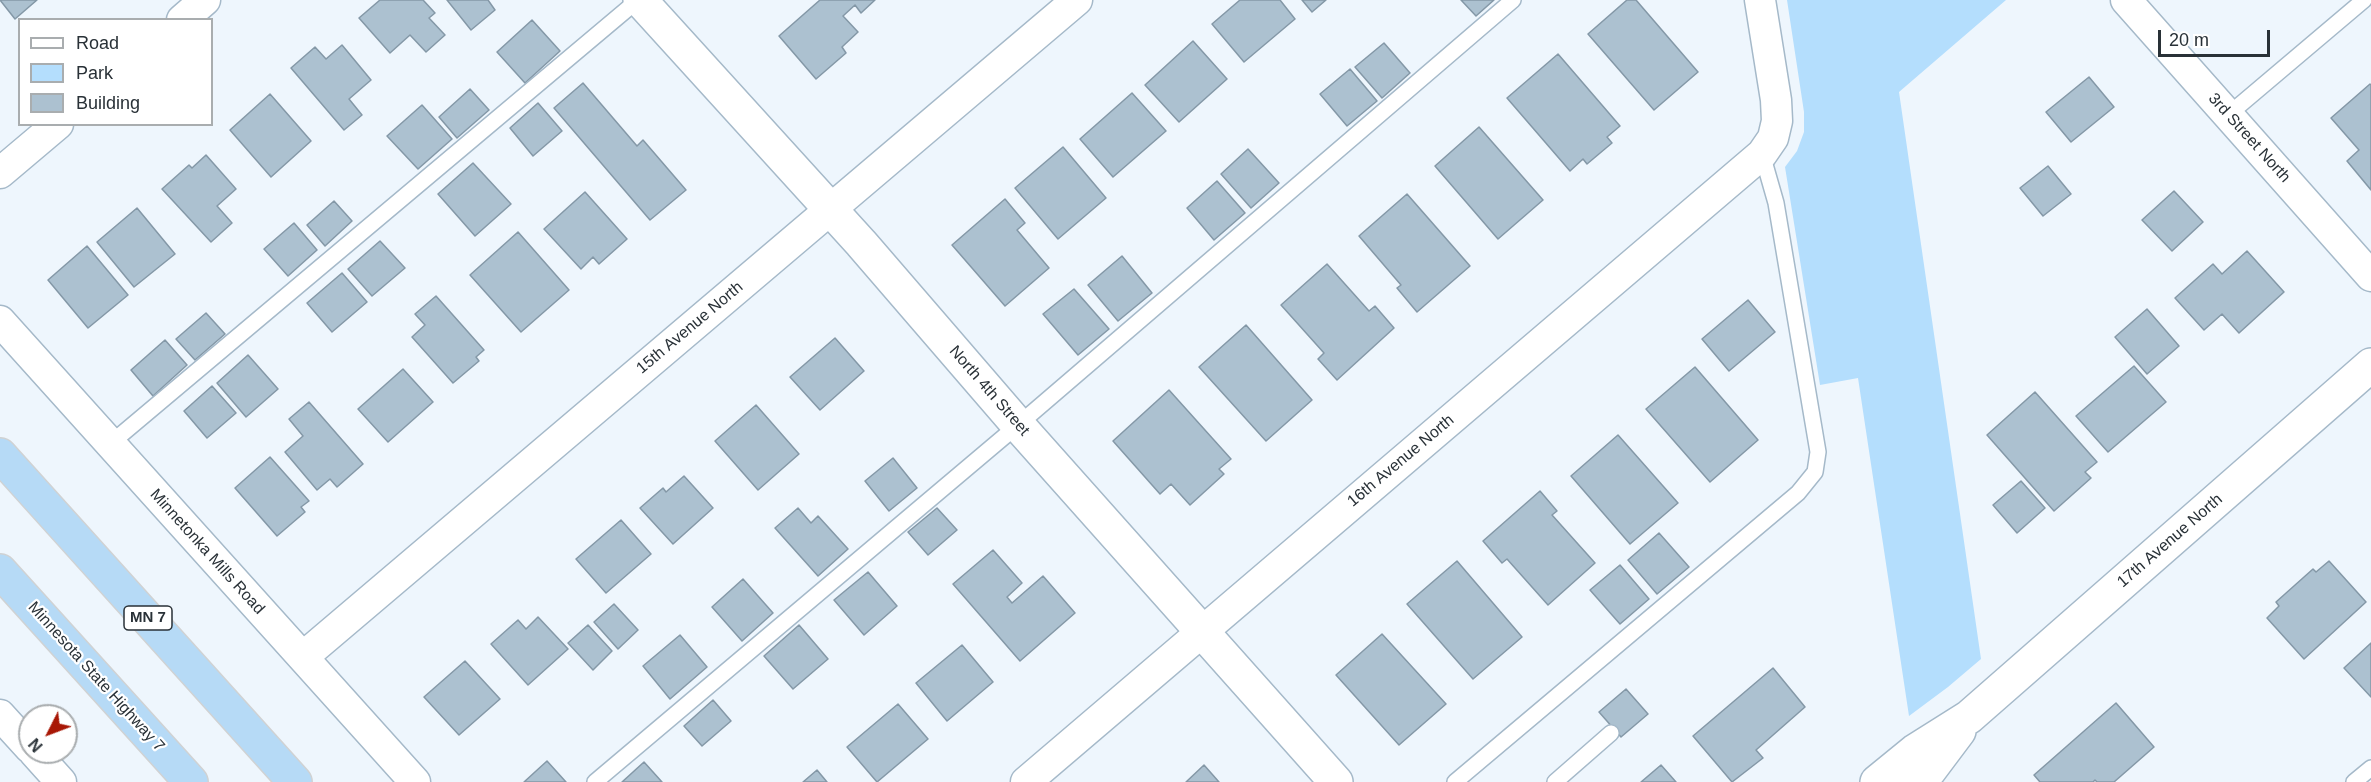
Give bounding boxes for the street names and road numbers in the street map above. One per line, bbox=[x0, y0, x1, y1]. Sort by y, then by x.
street label: 3rd Street North bbox=[2204, 89, 2294, 187]
street label: 15th Avenue North bbox=[633, 278, 747, 378]
street label: North 4th Street bbox=[945, 342, 1033, 440]
street label: 16th Avenue North bbox=[1344, 411, 1458, 511]
street label: Minnetonka Mills Road bbox=[146, 485, 268, 619]
street label: 17th Avenue North bbox=[2113, 490, 2227, 592]
street label: Minnesota State Highway 7 bbox=[24, 598, 168, 756]
road number: MN 7 bbox=[124, 606, 172, 630]

